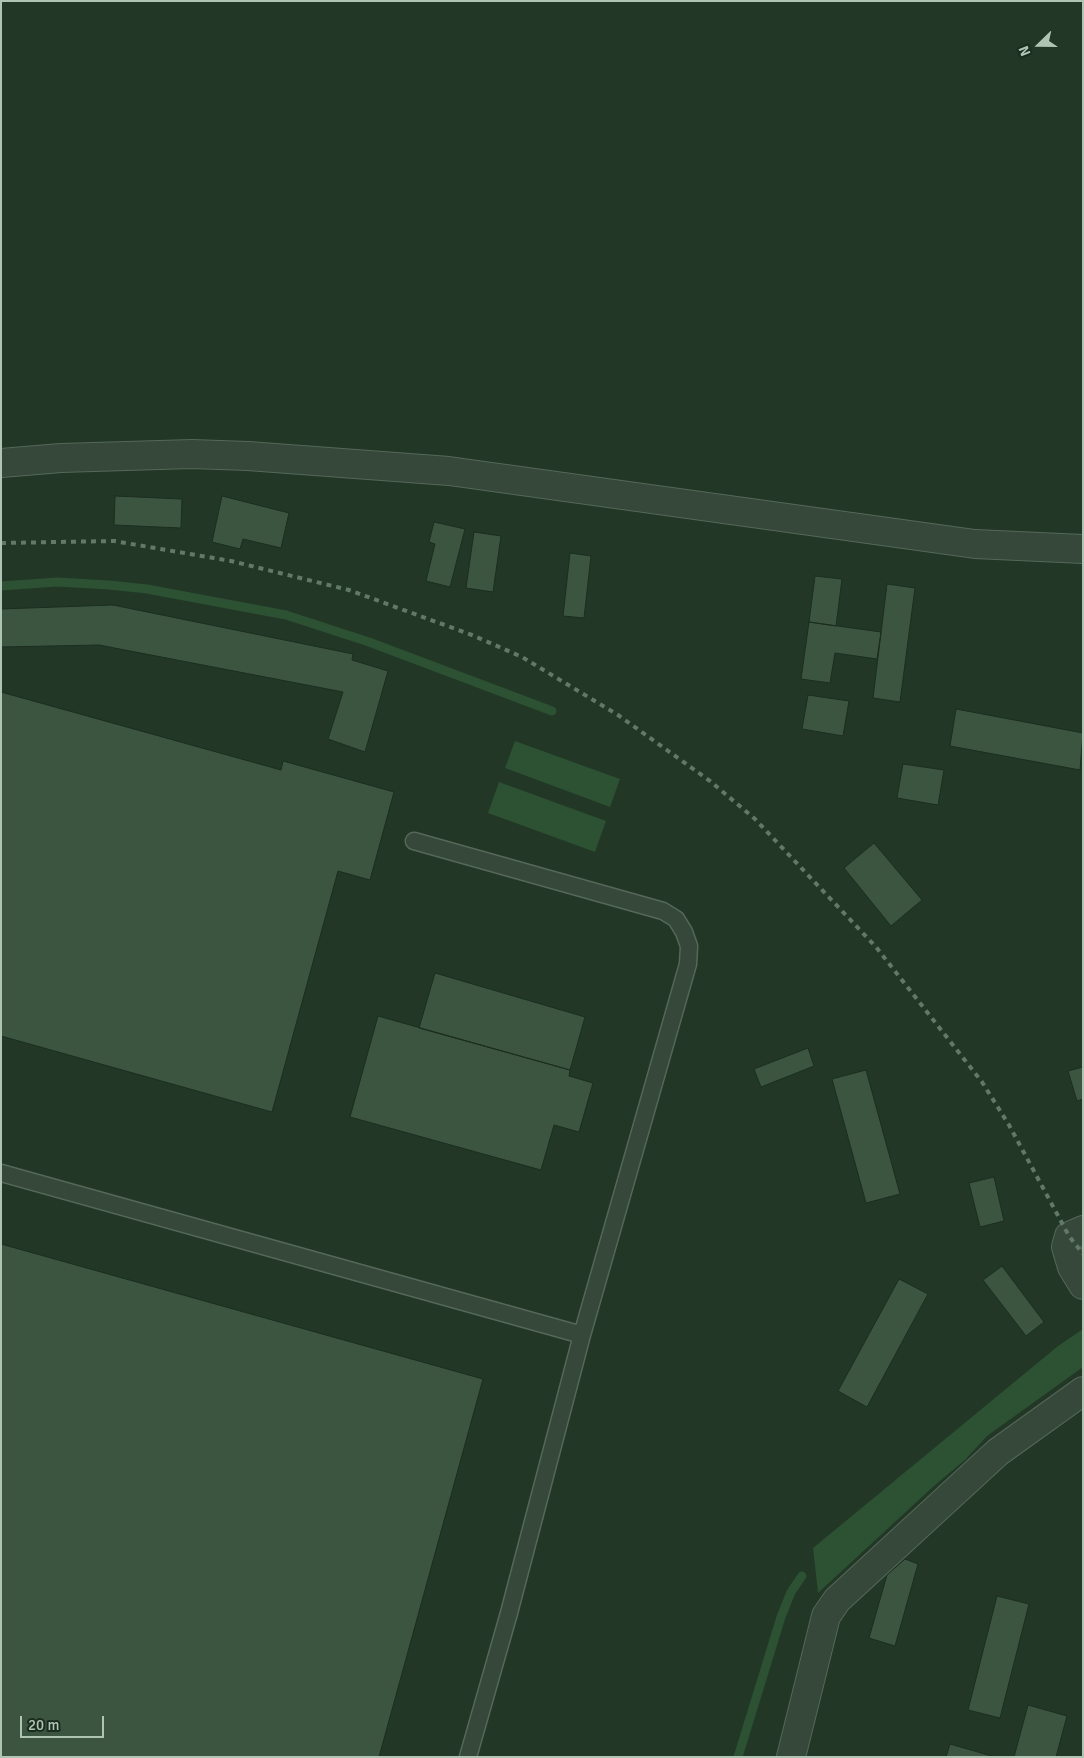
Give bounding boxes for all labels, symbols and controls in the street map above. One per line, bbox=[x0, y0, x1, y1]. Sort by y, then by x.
north arrow bbox=[1014, 20, 1064, 70]
text: N bbox=[1015, 43, 1034, 59]
scale bar bbox=[22, 1706, 106, 1738]
text: 20 m bbox=[28, 1716, 59, 1734]

